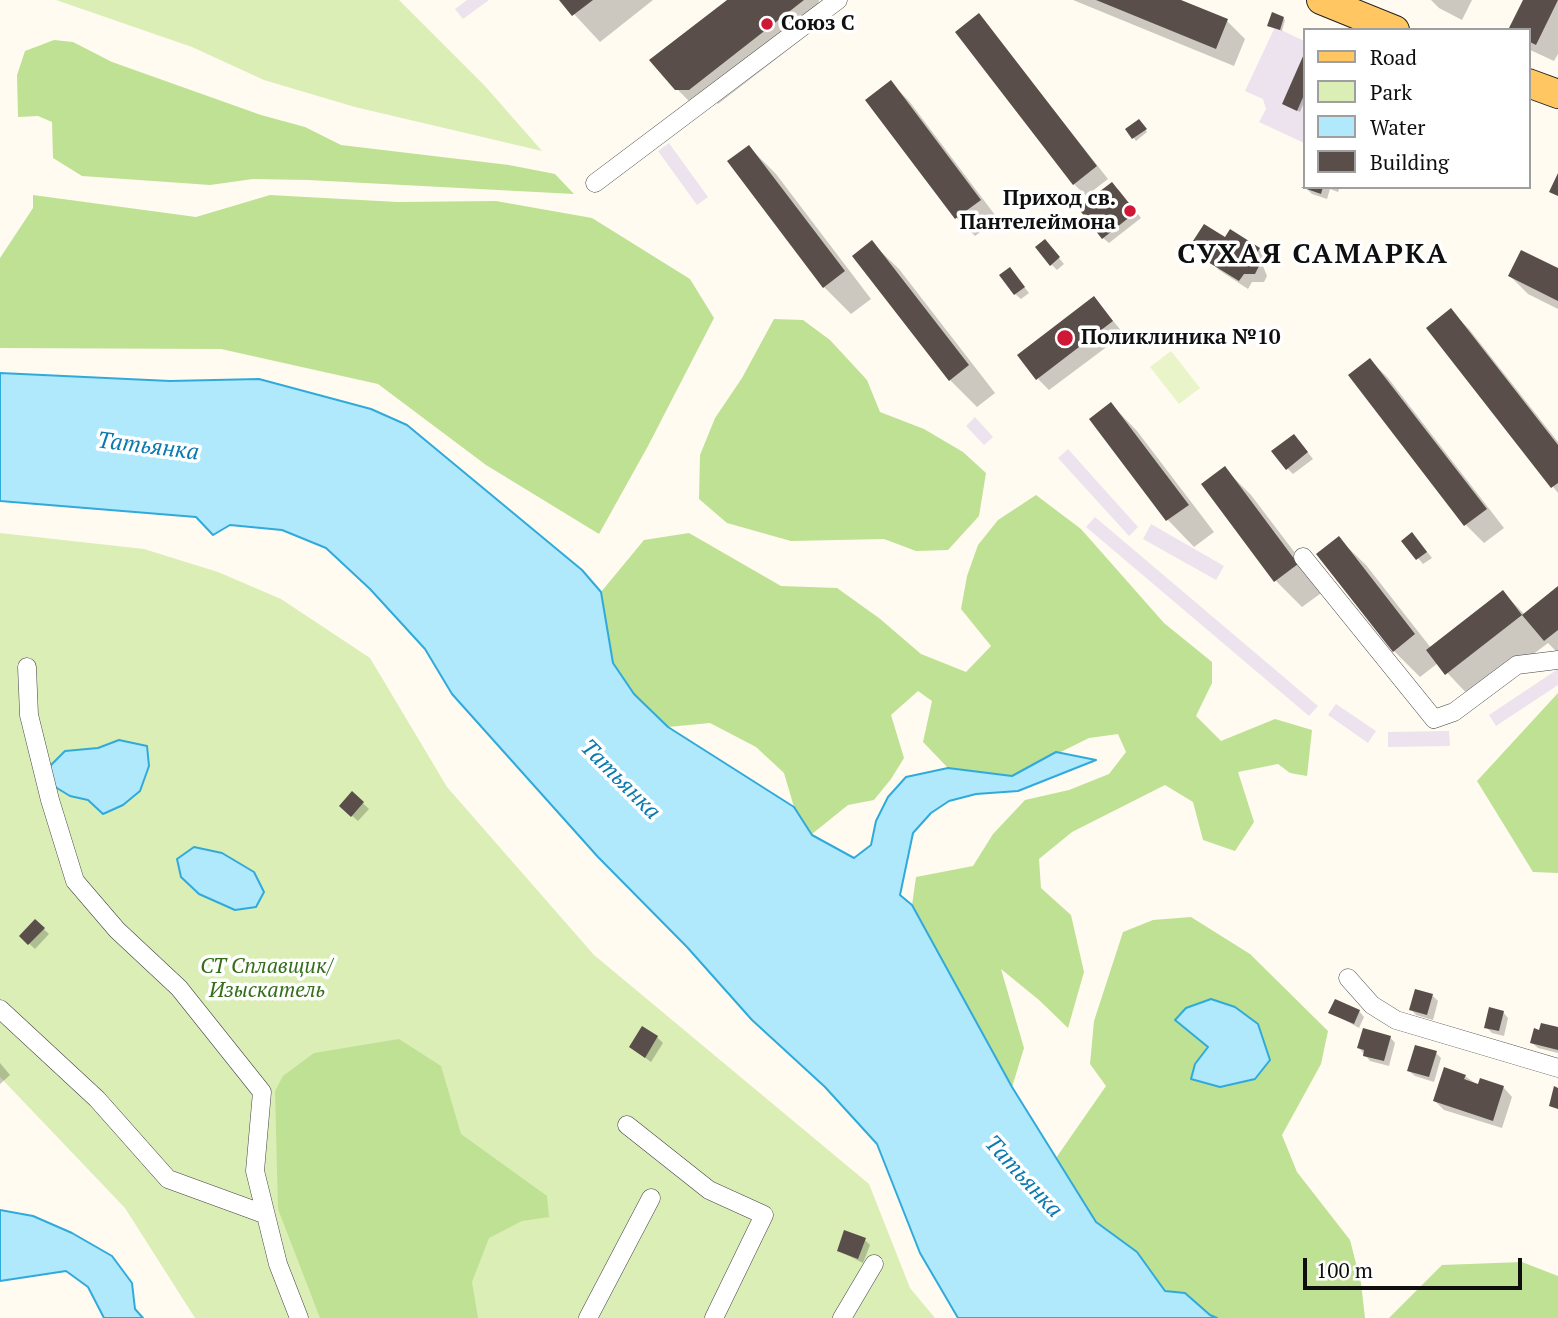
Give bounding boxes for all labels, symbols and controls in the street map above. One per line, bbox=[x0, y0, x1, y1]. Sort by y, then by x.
place label: Союз С bbox=[781, 11, 855, 37]
marker: Союз С bbox=[759, 16, 775, 32]
legend bbox=[1302, 28, 1530, 189]
text: Road bbox=[1370, 43, 1417, 71]
text: Park bbox=[1370, 78, 1412, 106]
text: Water bbox=[1370, 113, 1425, 141]
text: Building bbox=[1370, 148, 1449, 176]
place label: Приход св. Пантелеймона bbox=[960, 186, 1116, 236]
marker: Приход св. Пантелеймона bbox=[1122, 203, 1138, 219]
district label: СУХАЯ САМАРКА bbox=[1179, 238, 1447, 272]
place label: Поликлиника №10 bbox=[1081, 325, 1281, 351]
marker: Поликлиника №10 bbox=[1055, 328, 1075, 348]
water label: Татьянка bbox=[96, 427, 200, 467]
water label: Татьянка bbox=[574, 734, 666, 826]
park label: СТ Сплавщик/ Изыскатель bbox=[200, 954, 334, 1004]
water label: Татьянка bbox=[978, 1130, 1068, 1224]
scale bar bbox=[1306, 1244, 1525, 1288]
text: 100 m bbox=[1316, 1256, 1373, 1284]

